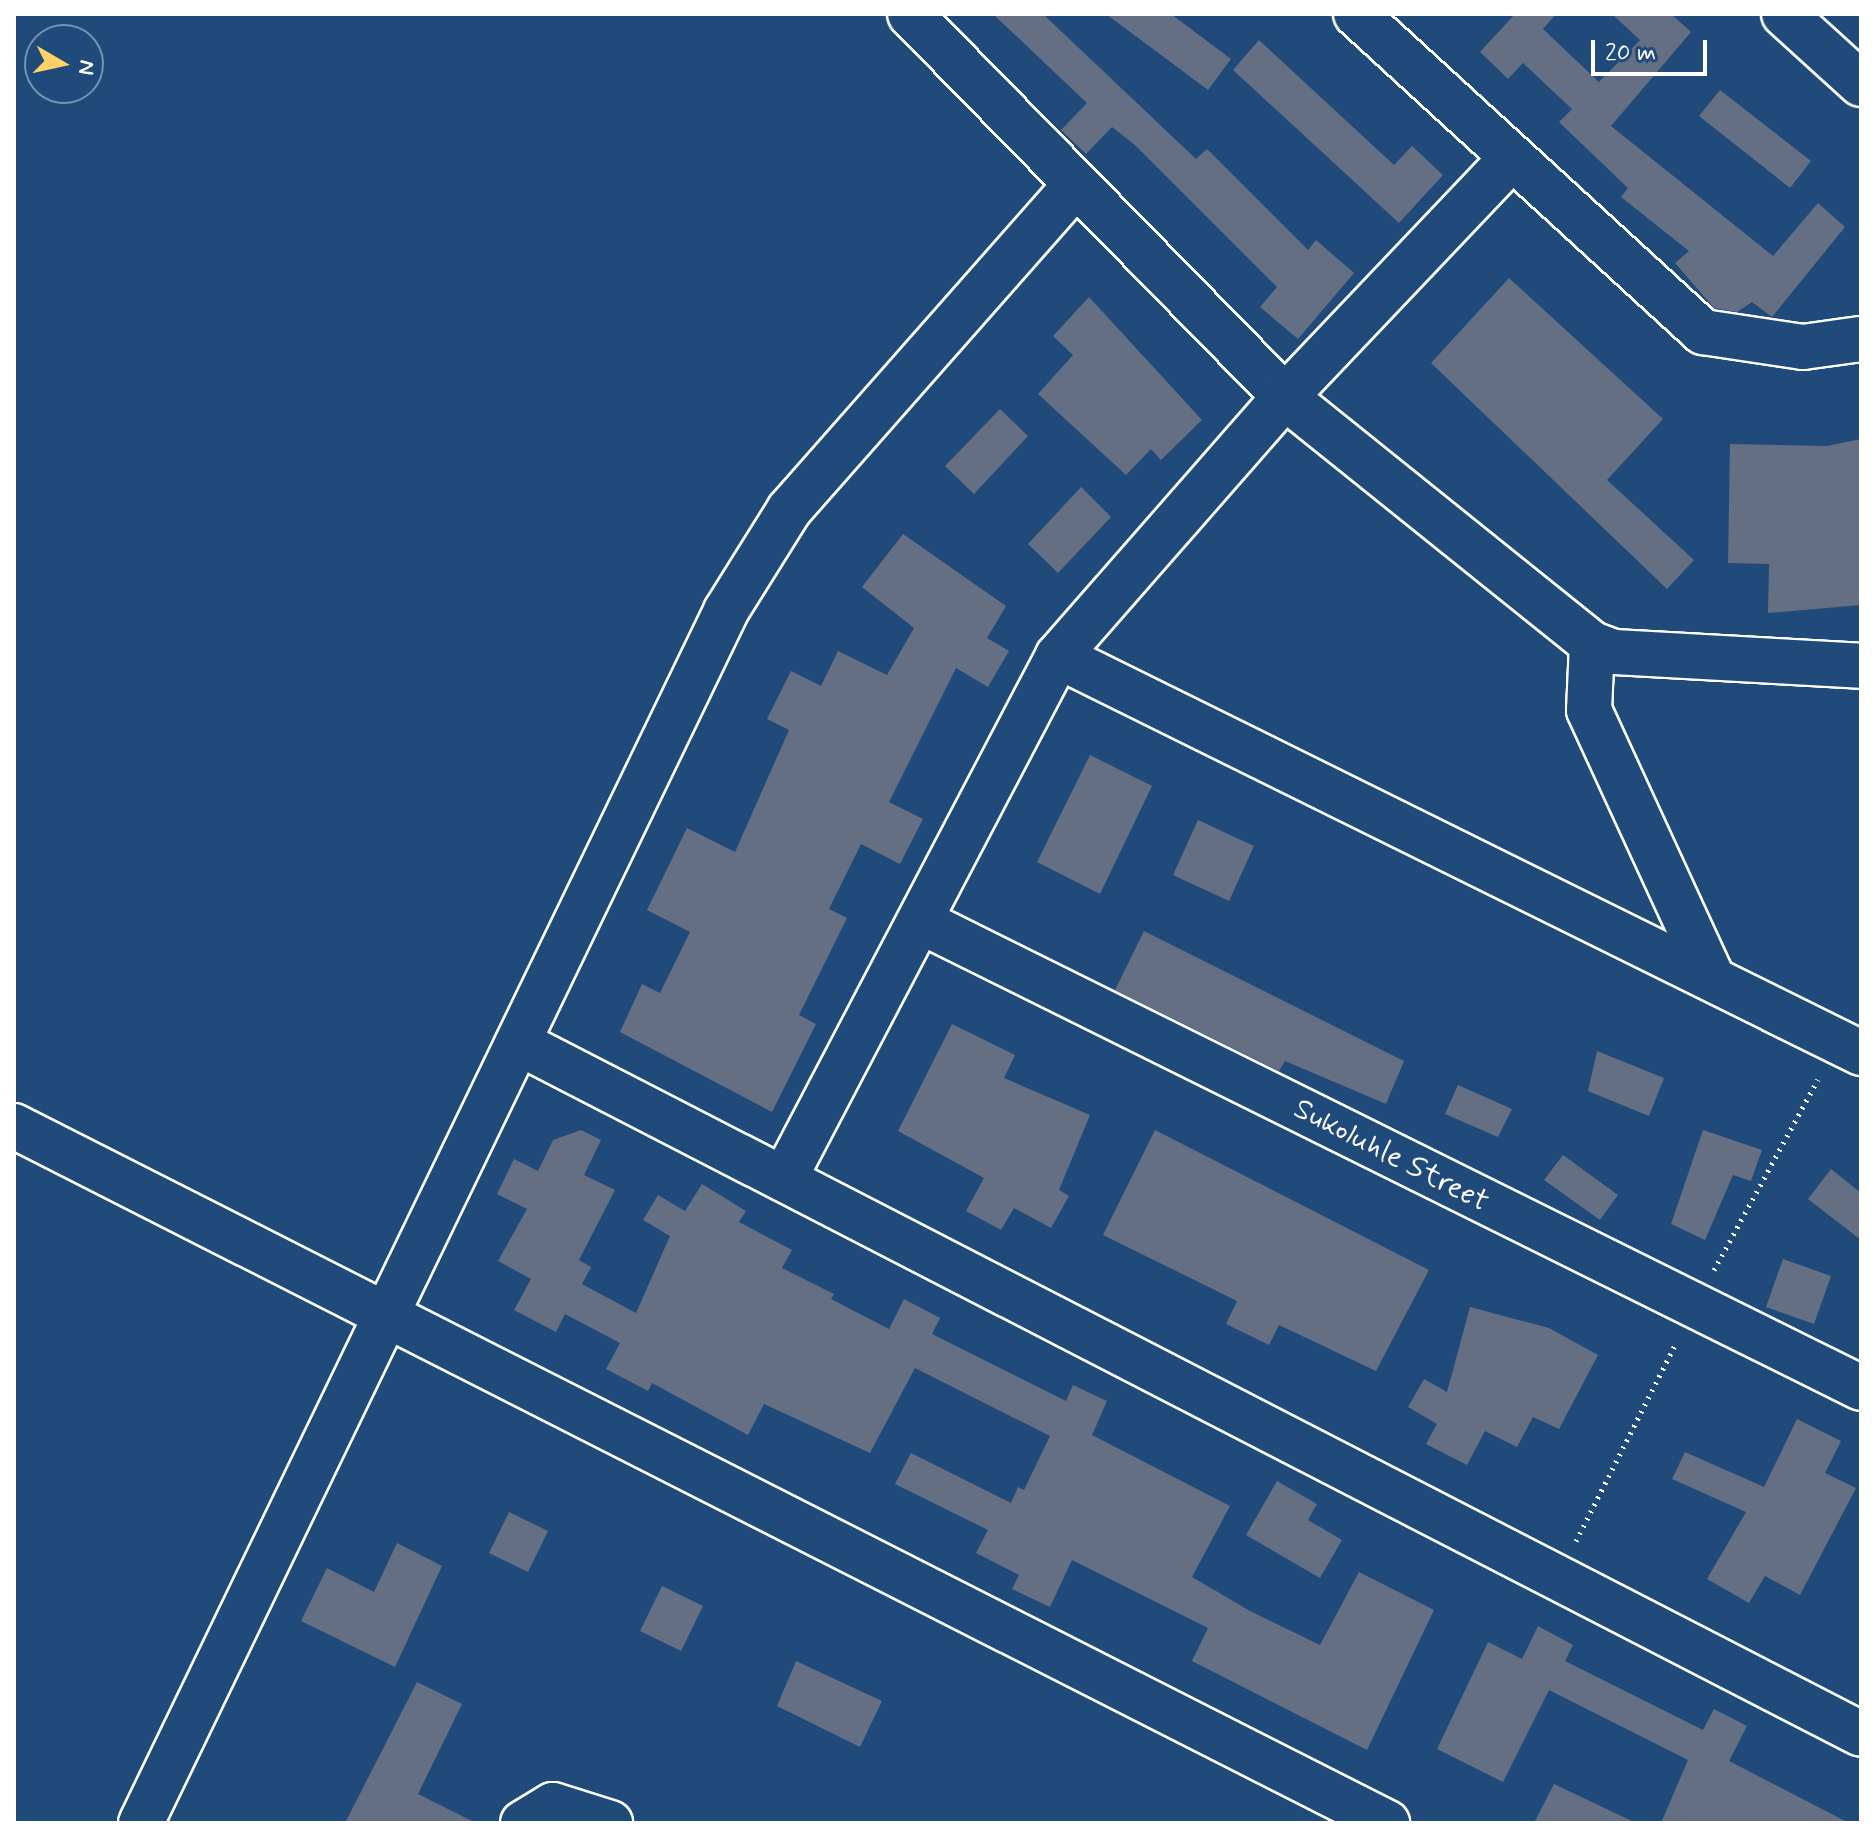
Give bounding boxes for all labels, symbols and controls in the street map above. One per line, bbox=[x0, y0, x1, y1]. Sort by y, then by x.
north arrow bbox=[24, 24, 104, 104]
scale bar bbox=[1595, 24, 1711, 74]
text: 20 m bbox=[1605, 38, 1656, 69]
text: N bbox=[71, 58, 101, 77]
street label: Sukoluhle Street bbox=[1288, 1092, 1494, 1220]

